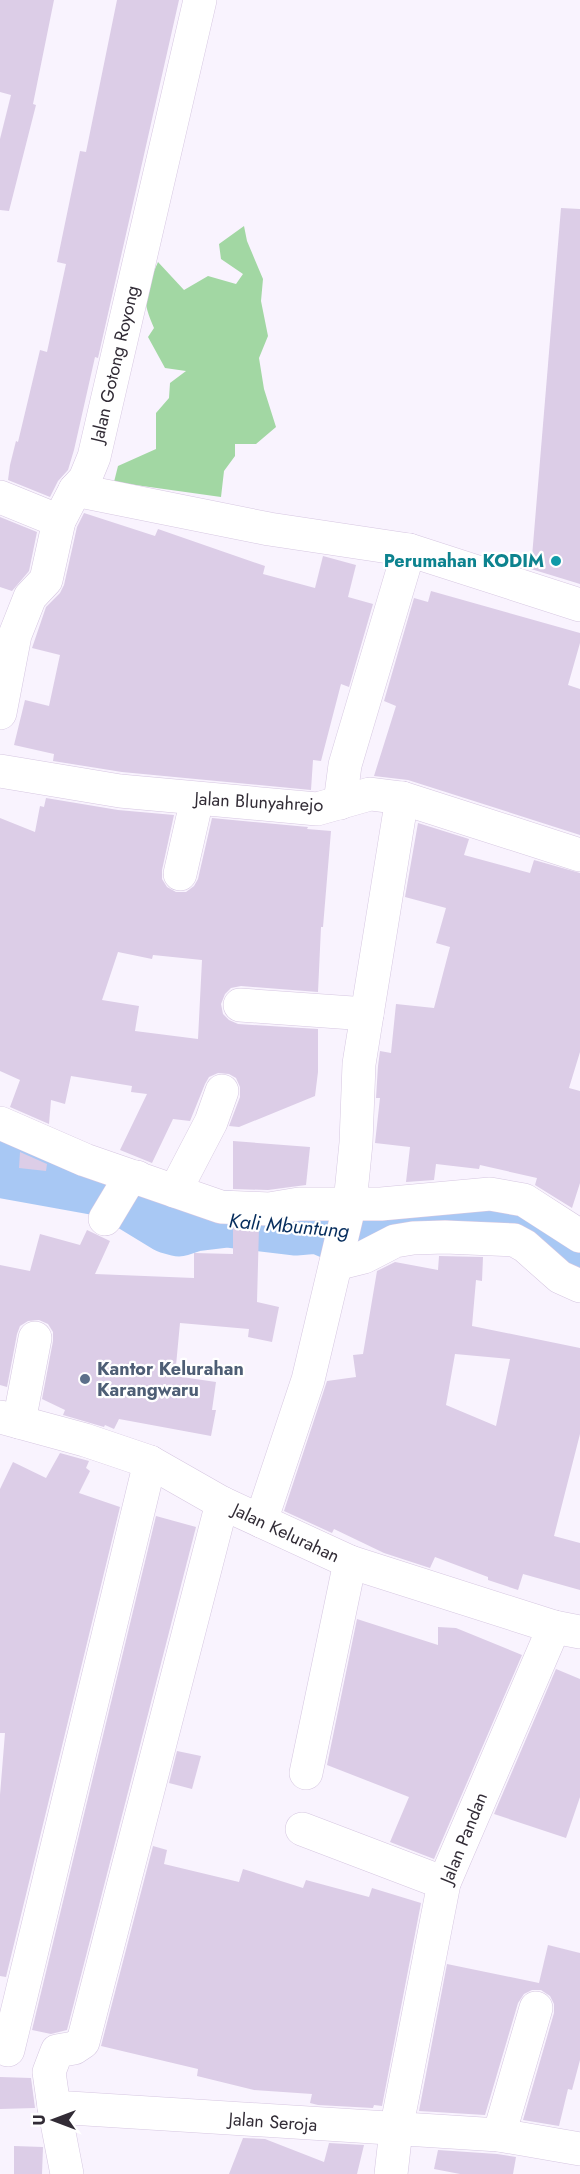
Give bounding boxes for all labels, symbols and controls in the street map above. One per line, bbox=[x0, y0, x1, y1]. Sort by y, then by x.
street label: Jalan Gotong Royong bbox=[84, 283, 146, 447]
place label: Perumahan KODIM bbox=[384, 548, 544, 574]
marker: Perumahan KODIM bbox=[549, 554, 563, 568]
street label: Jalan Blunyahrejo bbox=[192, 786, 324, 818]
water label: Kali Mbuntung bbox=[228, 1206, 350, 1246]
place label: Kantor Kelurahan Karangwaru bbox=[97, 1356, 244, 1403]
marker: Kantor Kelurahan Karangwaru bbox=[78, 1372, 92, 1386]
street label: Jalan Kelurahan bbox=[226, 1496, 344, 1569]
street label: Jalan Pandan bbox=[433, 1788, 494, 1889]
north arrow bbox=[24, 2090, 84, 2150]
street label: Jalan Seroja bbox=[226, 2106, 318, 2138]
text: U bbox=[28, 2114, 51, 2126]

